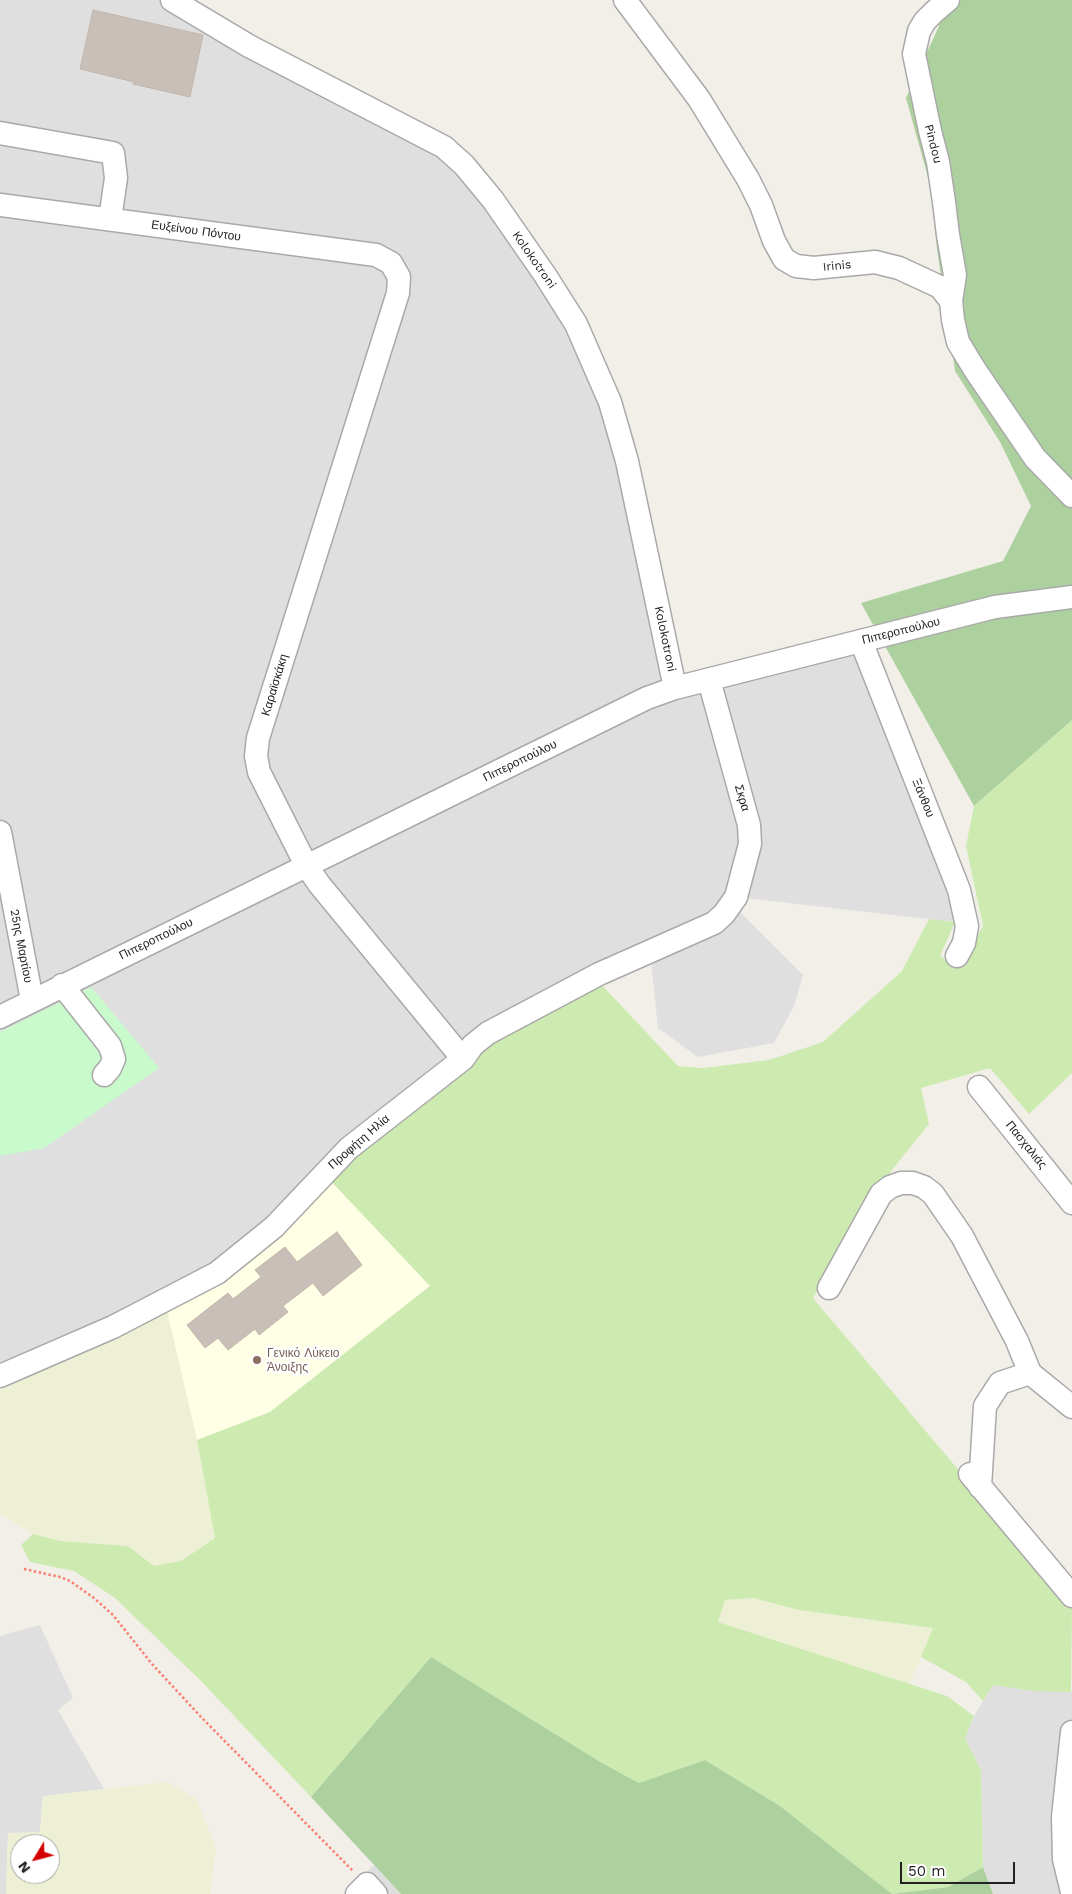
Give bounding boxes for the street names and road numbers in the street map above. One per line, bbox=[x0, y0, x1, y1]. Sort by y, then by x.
street label: Pindou bbox=[921, 123, 945, 165]
street label: Ευξείνου Πόντου bbox=[150, 218, 242, 244]
street label: Kolokotroni bbox=[509, 229, 559, 291]
street label: Irinis bbox=[822, 257, 852, 275]
street label: Kolokotroni bbox=[651, 605, 679, 673]
street label: Πιπεροπούλου bbox=[860, 614, 942, 648]
street label: Καραϊσκάκη bbox=[259, 652, 291, 718]
street label: Πιπεροπούλου bbox=[481, 737, 559, 785]
street label: Ξάνθου bbox=[909, 776, 937, 820]
street label: Σκρα bbox=[731, 783, 753, 813]
street label: 25ης Μαρτίου bbox=[7, 908, 35, 984]
street label: Πιπεροπούλου bbox=[117, 915, 195, 963]
street label: Προφήτη Ηλία bbox=[325, 1112, 393, 1172]
street label: Πασχαλιάς bbox=[1002, 1118, 1050, 1172]

